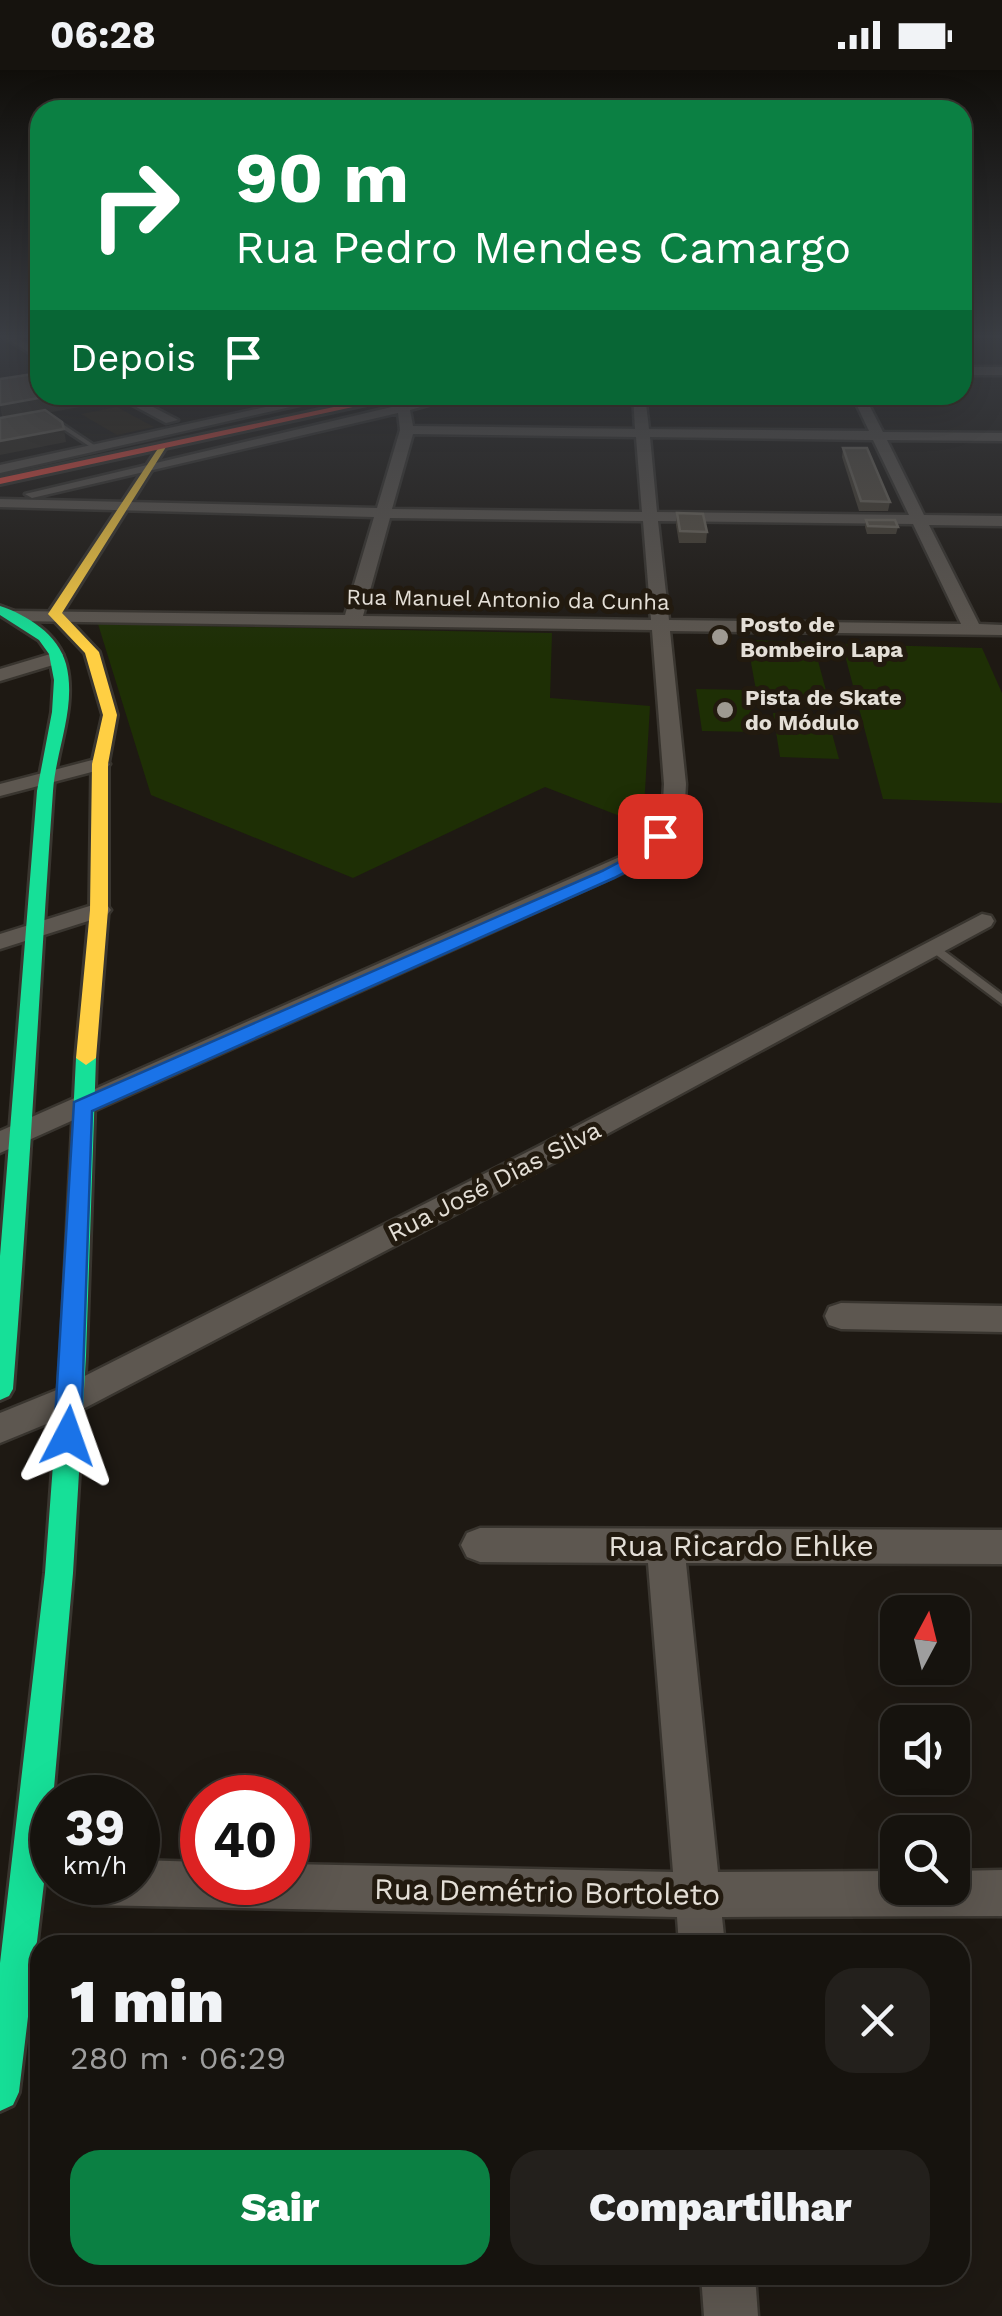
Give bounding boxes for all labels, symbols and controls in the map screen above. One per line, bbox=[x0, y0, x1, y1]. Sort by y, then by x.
text: 06:28 bbox=[50, 13, 156, 57]
text: 90 m bbox=[235, 137, 409, 219]
icon: right bbox=[70, 140, 200, 270]
text: Rua Pedro Mendes Camargo bbox=[235, 221, 851, 274]
icon: arrive bbox=[216, 330, 271, 385]
text: Depois bbox=[70, 336, 196, 380]
street label: Rua Manuel Antonio da Cunha bbox=[346, 584, 670, 615]
place label: Posto de Bombeiro Lapa bbox=[740, 612, 903, 662]
marker: Posto de Bombeiro Lapa bbox=[709, 626, 731, 648]
place label: Pista de Skate do Módulo bbox=[745, 685, 902, 735]
marker: Pista de Skate do Módulo bbox=[714, 699, 736, 721]
pin bbox=[618, 794, 703, 879]
icon: arrive bbox=[633, 809, 688, 864]
street label: Rua José Dias Silva bbox=[383, 1115, 606, 1248]
position arrow bbox=[16, 1384, 120, 1488]
street label: Rua Ricardo Ehlke bbox=[608, 1528, 874, 1563]
north arrow bbox=[880, 1595, 970, 1685]
map controls bbox=[880, 1595, 970, 1905]
button: sound bbox=[880, 1705, 970, 1795]
speed limit sign: 40 bbox=[180, 1775, 310, 1905]
text: 39 bbox=[65, 1798, 125, 1857]
button: search bbox=[880, 1815, 970, 1905]
text: km/h bbox=[63, 1851, 127, 1880]
street label: Rua Demétrio Bortoleto bbox=[374, 1871, 720, 1912]
text: 1 min bbox=[70, 1966, 224, 2037]
button: close bbox=[825, 1968, 930, 2073]
text: 280 m · 06:29 bbox=[70, 2039, 286, 2077]
button: Sair bbox=[70, 2150, 490, 2265]
button: Compartilhar bbox=[510, 2150, 930, 2265]

